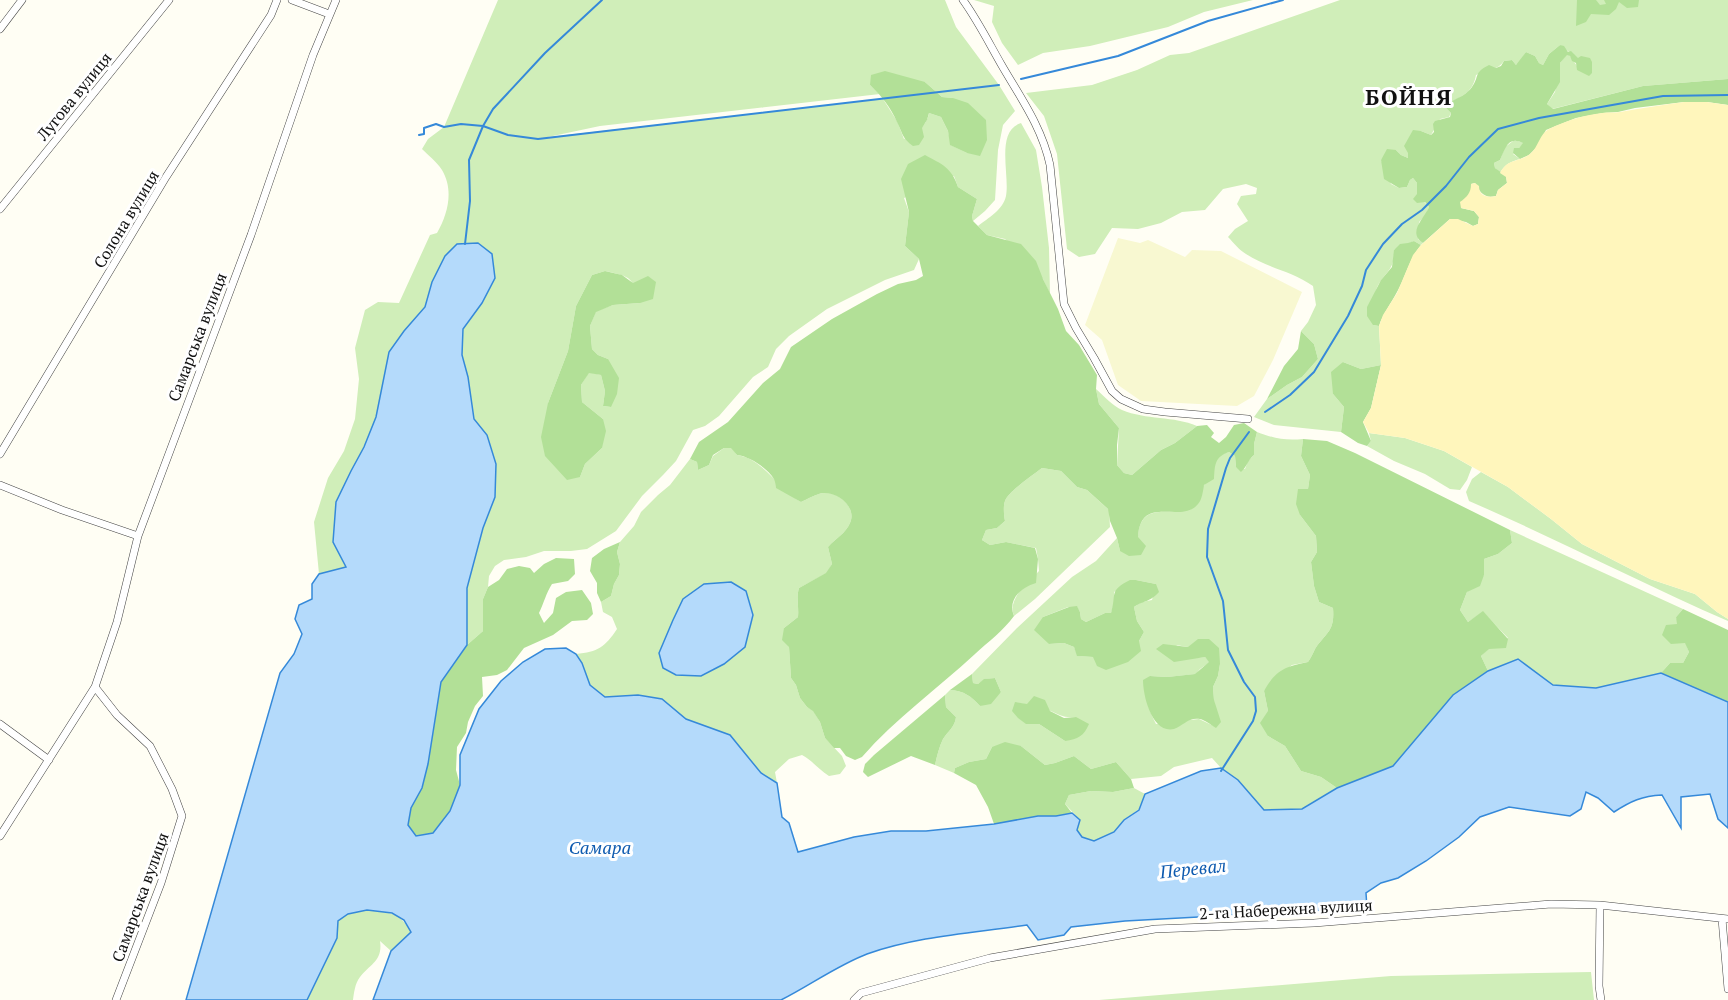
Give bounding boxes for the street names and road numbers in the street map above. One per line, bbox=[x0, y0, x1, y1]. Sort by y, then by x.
street label: Лугова вулиця bbox=[31, 47, 116, 146]
street label: Солона вулиця bbox=[88, 166, 164, 272]
street label: Самарська вулиця bbox=[162, 269, 232, 405]
street label: Самарська вулиця bbox=[106, 829, 174, 965]
street label: 2-га Набережна вулиця bbox=[1199, 893, 1373, 925]

